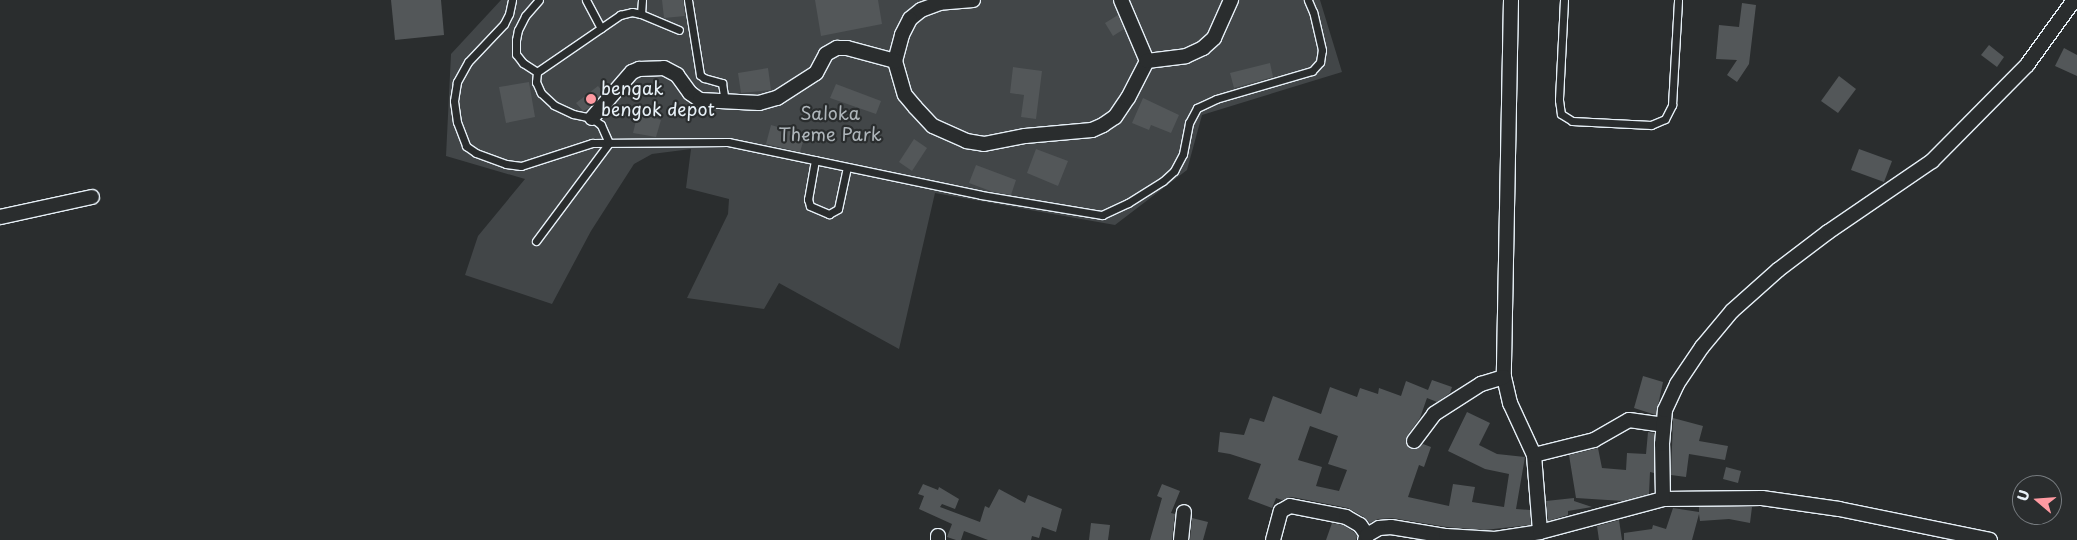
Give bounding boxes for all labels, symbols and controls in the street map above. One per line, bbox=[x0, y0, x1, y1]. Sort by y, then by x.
place label: bengak bengok depot bbox=[601, 78, 715, 120]
marker: bengak bengok depot bbox=[585, 93, 597, 105]
park label: Saloka Theme Park bbox=[778, 103, 882, 146]
north arrow bbox=[2012, 475, 2062, 525]
text: U bbox=[2012, 487, 2035, 504]

